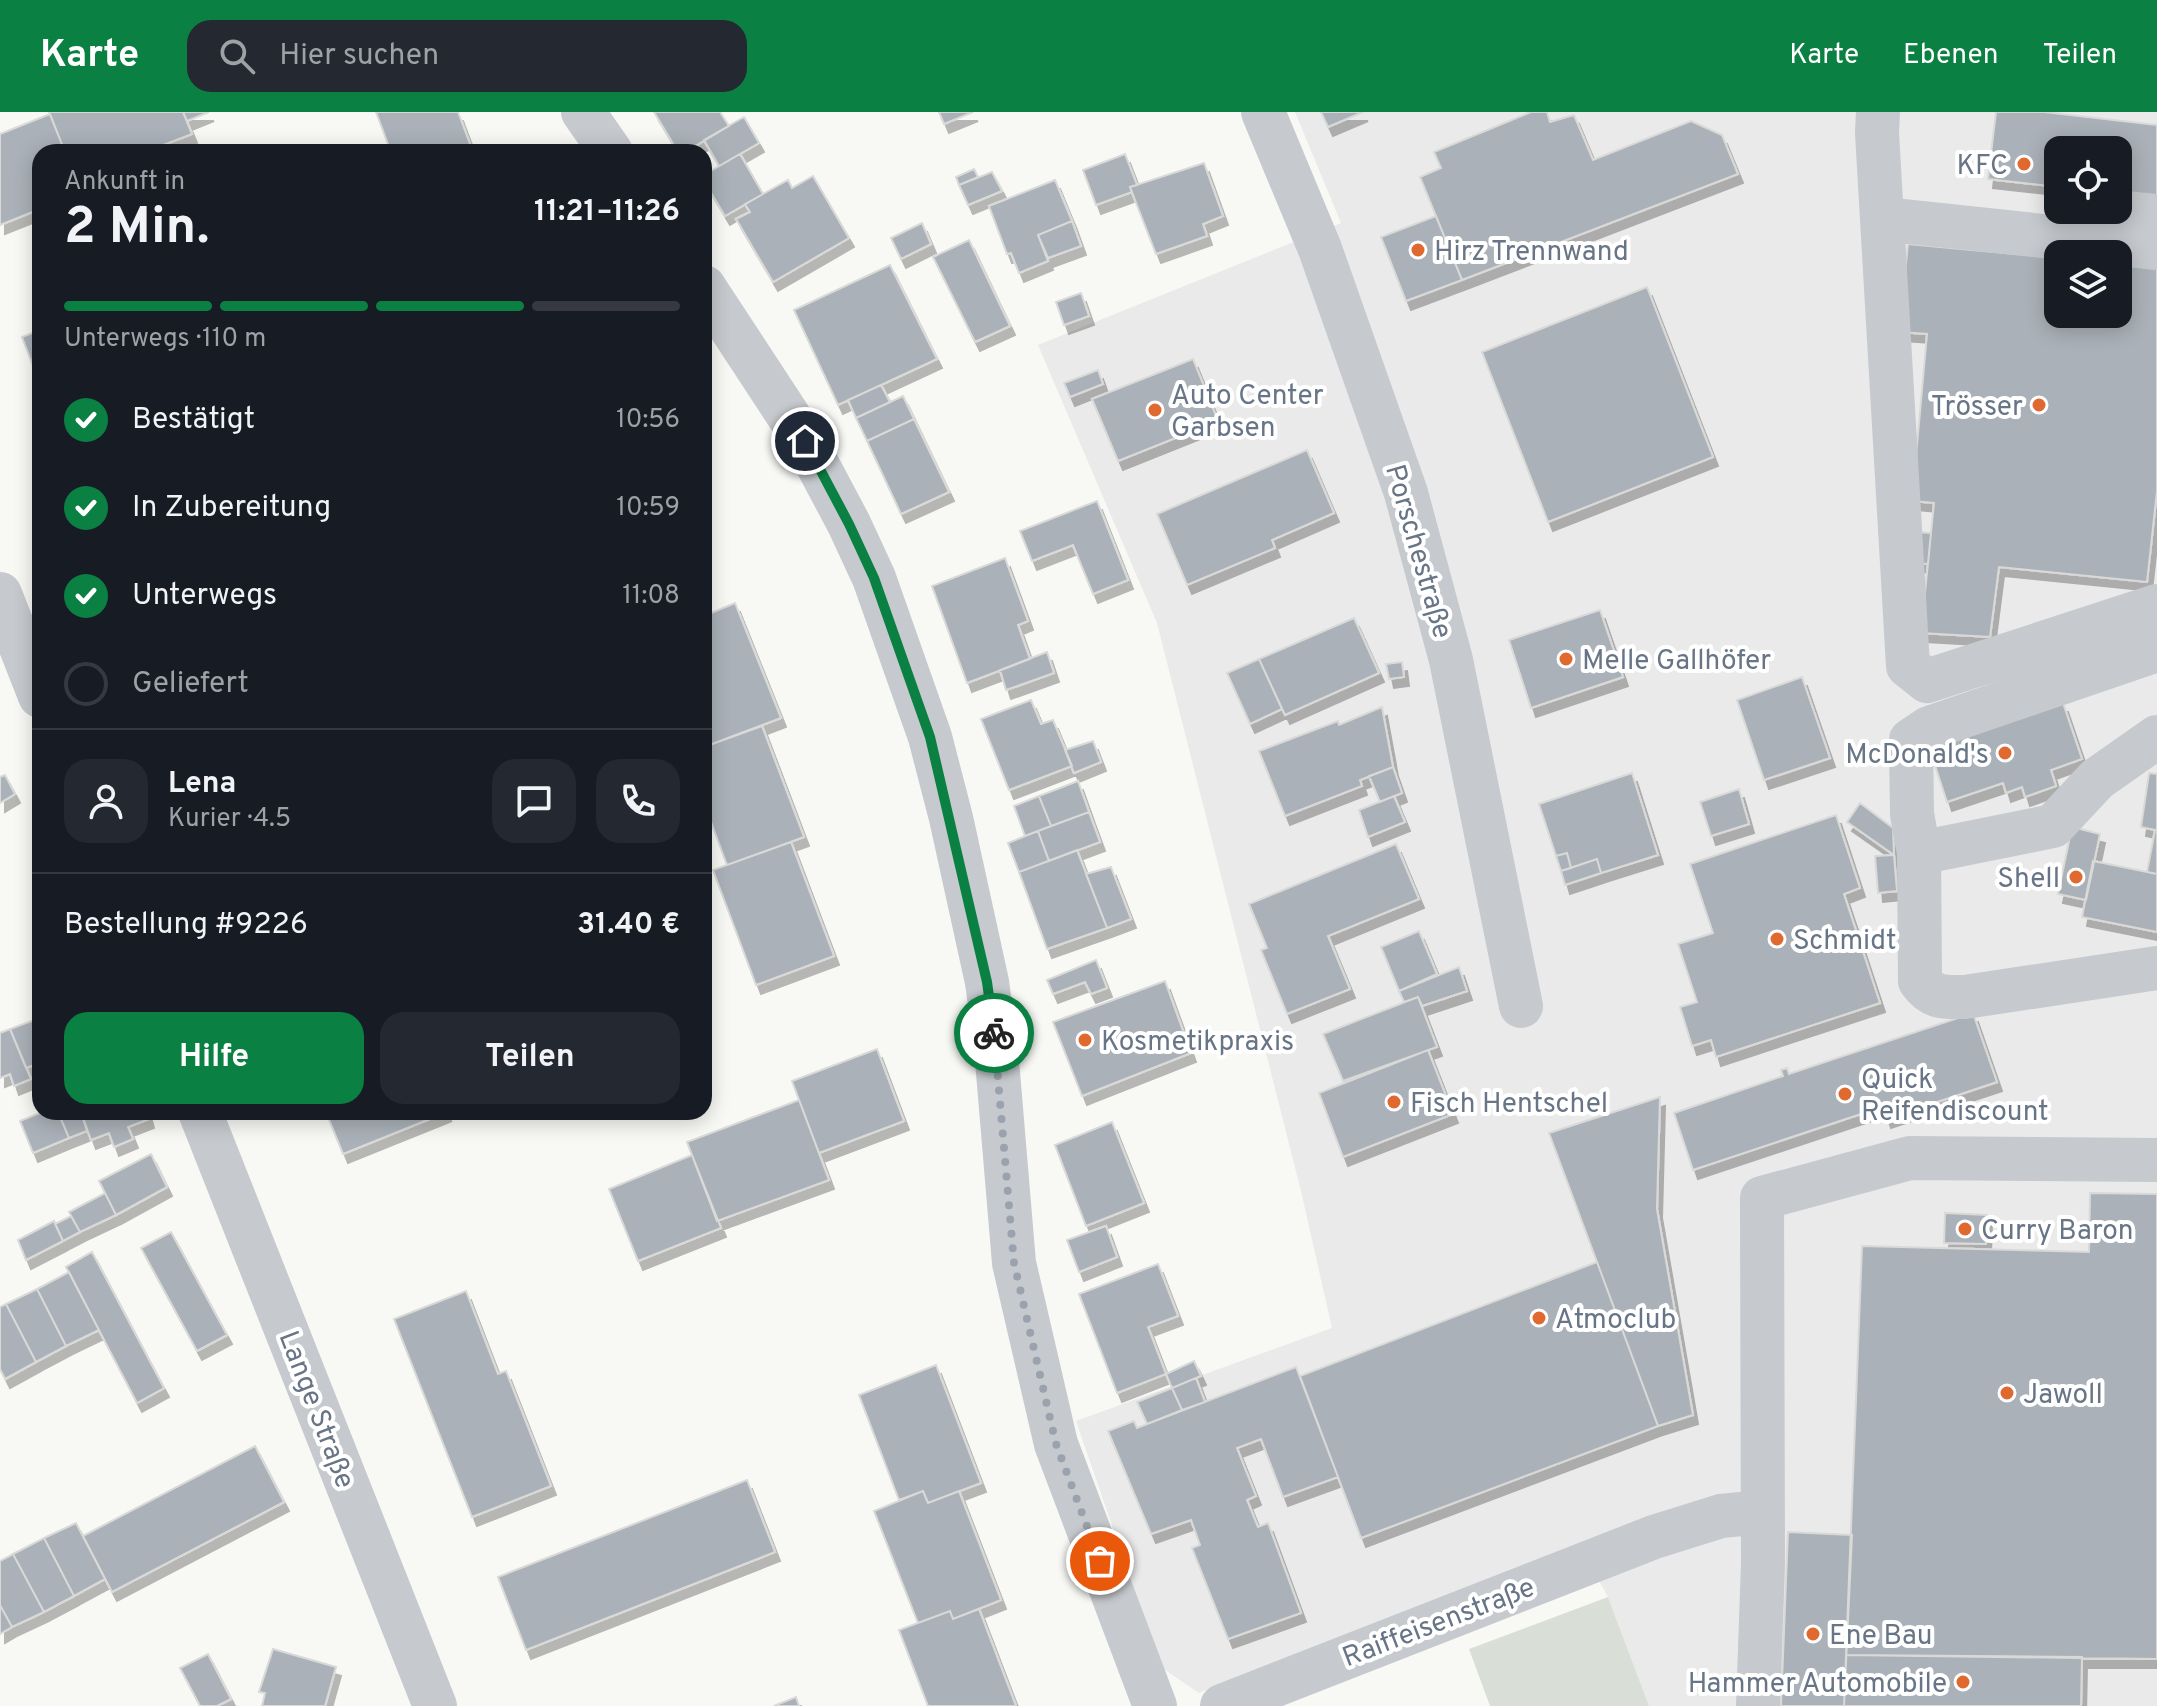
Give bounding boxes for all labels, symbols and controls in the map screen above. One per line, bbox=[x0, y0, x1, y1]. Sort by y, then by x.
search box bbox=[187, 20, 747, 92]
text: Karte bbox=[40, 32, 139, 81]
icon: search bbox=[215, 34, 259, 78]
text: Hier suchen bbox=[279, 38, 439, 75]
text: Karte bbox=[1789, 38, 1859, 74]
text: Ebenen bbox=[1903, 38, 1999, 74]
text: Teilen bbox=[2043, 38, 2117, 74]
map controls bbox=[2044, 136, 2132, 328]
button: locate bbox=[2044, 136, 2132, 224]
place label: KFC bbox=[1957, 149, 2008, 185]
marker: KFC bbox=[2015, 155, 2033, 173]
text: Ankunft in bbox=[64, 166, 185, 199]
text: 11:21–11:26 bbox=[534, 194, 680, 231]
text: 2 Min. bbox=[64, 196, 209, 262]
place label: Hirz Trennwand bbox=[1434, 235, 1629, 271]
button: layers bbox=[2044, 240, 2132, 328]
marker: Hirz Trennwand bbox=[1409, 241, 1427, 259]
text: Unterwegs · 110 m bbox=[64, 323, 266, 356]
place label: Auto Center Garbsen bbox=[1171, 379, 1324, 447]
place label: Trösser bbox=[1931, 390, 2023, 426]
marker: Trösser bbox=[2030, 396, 2048, 414]
icon: check bbox=[64, 398, 108, 442]
marker: Auto Center Garbsen bbox=[1146, 401, 1164, 419]
text: Bestätigt bbox=[132, 402, 255, 439]
text: 10:56 bbox=[616, 404, 680, 437]
pin bbox=[771, 407, 839, 475]
icon: home bbox=[783, 419, 827, 463]
street label: Porschestraße bbox=[1375, 461, 1459, 643]
icon: check bbox=[64, 486, 108, 530]
text: In Zubereitung bbox=[132, 490, 331, 527]
text: 10:59 bbox=[616, 492, 680, 525]
icon: check bbox=[64, 574, 108, 618]
text: Unterwegs bbox=[132, 578, 277, 615]
text: 11:08 bbox=[622, 580, 680, 613]
place label: Melle Gallhöfer bbox=[1582, 644, 1771, 680]
marker: Melle Gallhöfer bbox=[1557, 650, 1575, 668]
text: Geliefert bbox=[132, 666, 249, 703]
place label: McDonald's bbox=[1845, 738, 1989, 774]
marker: McDonald's bbox=[1996, 744, 2014, 762]
button: person bbox=[64, 759, 148, 843]
button: chat bbox=[492, 759, 576, 843]
button: phone bbox=[596, 759, 680, 843]
text: Lena bbox=[168, 766, 236, 803]
text: Kurier · 4.5 bbox=[168, 803, 291, 836]
place label: Shell bbox=[1997, 862, 2060, 898]
marker: Shell bbox=[2067, 868, 2085, 886]
text: Bestellung #9226 bbox=[64, 907, 308, 944]
text: 31.40 € bbox=[577, 907, 680, 944]
place label: Schmidt bbox=[1793, 924, 1897, 960]
marker: Schmidt bbox=[1768, 930, 1786, 948]
courier bbox=[954, 993, 1034, 1073]
icon: bike bbox=[972, 1011, 1016, 1055]
button: Hilfe bbox=[64, 1012, 364, 1104]
button: Teilen bbox=[380, 1012, 680, 1104]
place label: Kosmetikpraxis bbox=[1101, 1025, 1294, 1061]
marker: Kosmetikpraxis bbox=[1076, 1031, 1094, 1049]
place label: Quick Reifendiscount bbox=[1861, 1063, 2049, 1131]
marker: Quick Reifendiscount bbox=[1836, 1085, 1854, 1103]
place label: Fisch Hentschel bbox=[1410, 1087, 1608, 1123]
marker: Fisch Hentschel bbox=[1385, 1093, 1403, 1111]
place label: Curry Baron bbox=[1981, 1214, 2134, 1250]
marker: Curry Baron bbox=[1956, 1220, 1974, 1238]
place label: Atmoclub bbox=[1555, 1303, 1676, 1339]
marker: Atmoclub bbox=[1530, 1309, 1548, 1327]
street label: Lange Straße bbox=[269, 1326, 362, 1494]
place label: Jawoll bbox=[2023, 1378, 2103, 1414]
marker: Jawoll bbox=[1998, 1384, 2016, 1402]
pin bbox=[1066, 1527, 1134, 1595]
icon: bag bbox=[1078, 1539, 1122, 1583]
street label: Raiffeisenstraße bbox=[1338, 1571, 1540, 1677]
place label: Ene Bau bbox=[1829, 1619, 1933, 1655]
marker: Ene Bau bbox=[1804, 1625, 1822, 1643]
place label: Hammer Automobile bbox=[1688, 1667, 1947, 1703]
marker: Hammer Automobile bbox=[1954, 1673, 1972, 1691]

